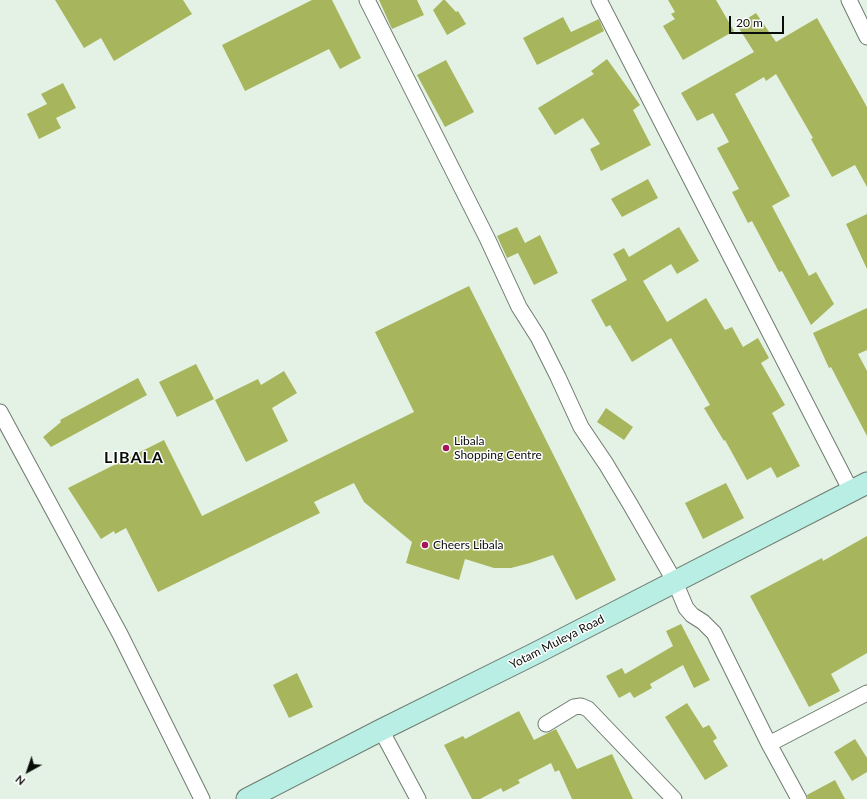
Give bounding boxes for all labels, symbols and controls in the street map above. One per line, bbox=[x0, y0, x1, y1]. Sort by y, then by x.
scale bar bbox=[731, 8, 786, 34]
text: 20 m bbox=[736, 15, 763, 30]
place label: Libala Shopping Centre bbox=[454, 434, 542, 462]
marker: Libala Shopping Centre bbox=[441, 443, 451, 453]
district label: LIBALA bbox=[104, 448, 164, 468]
place label: Cheers Libala bbox=[433, 538, 504, 552]
marker: Cheers Libala bbox=[420, 540, 430, 550]
street label: Yotam Muleya Road bbox=[507, 612, 607, 672]
north arrow bbox=[8, 751, 48, 791]
text: N bbox=[13, 773, 27, 788]

